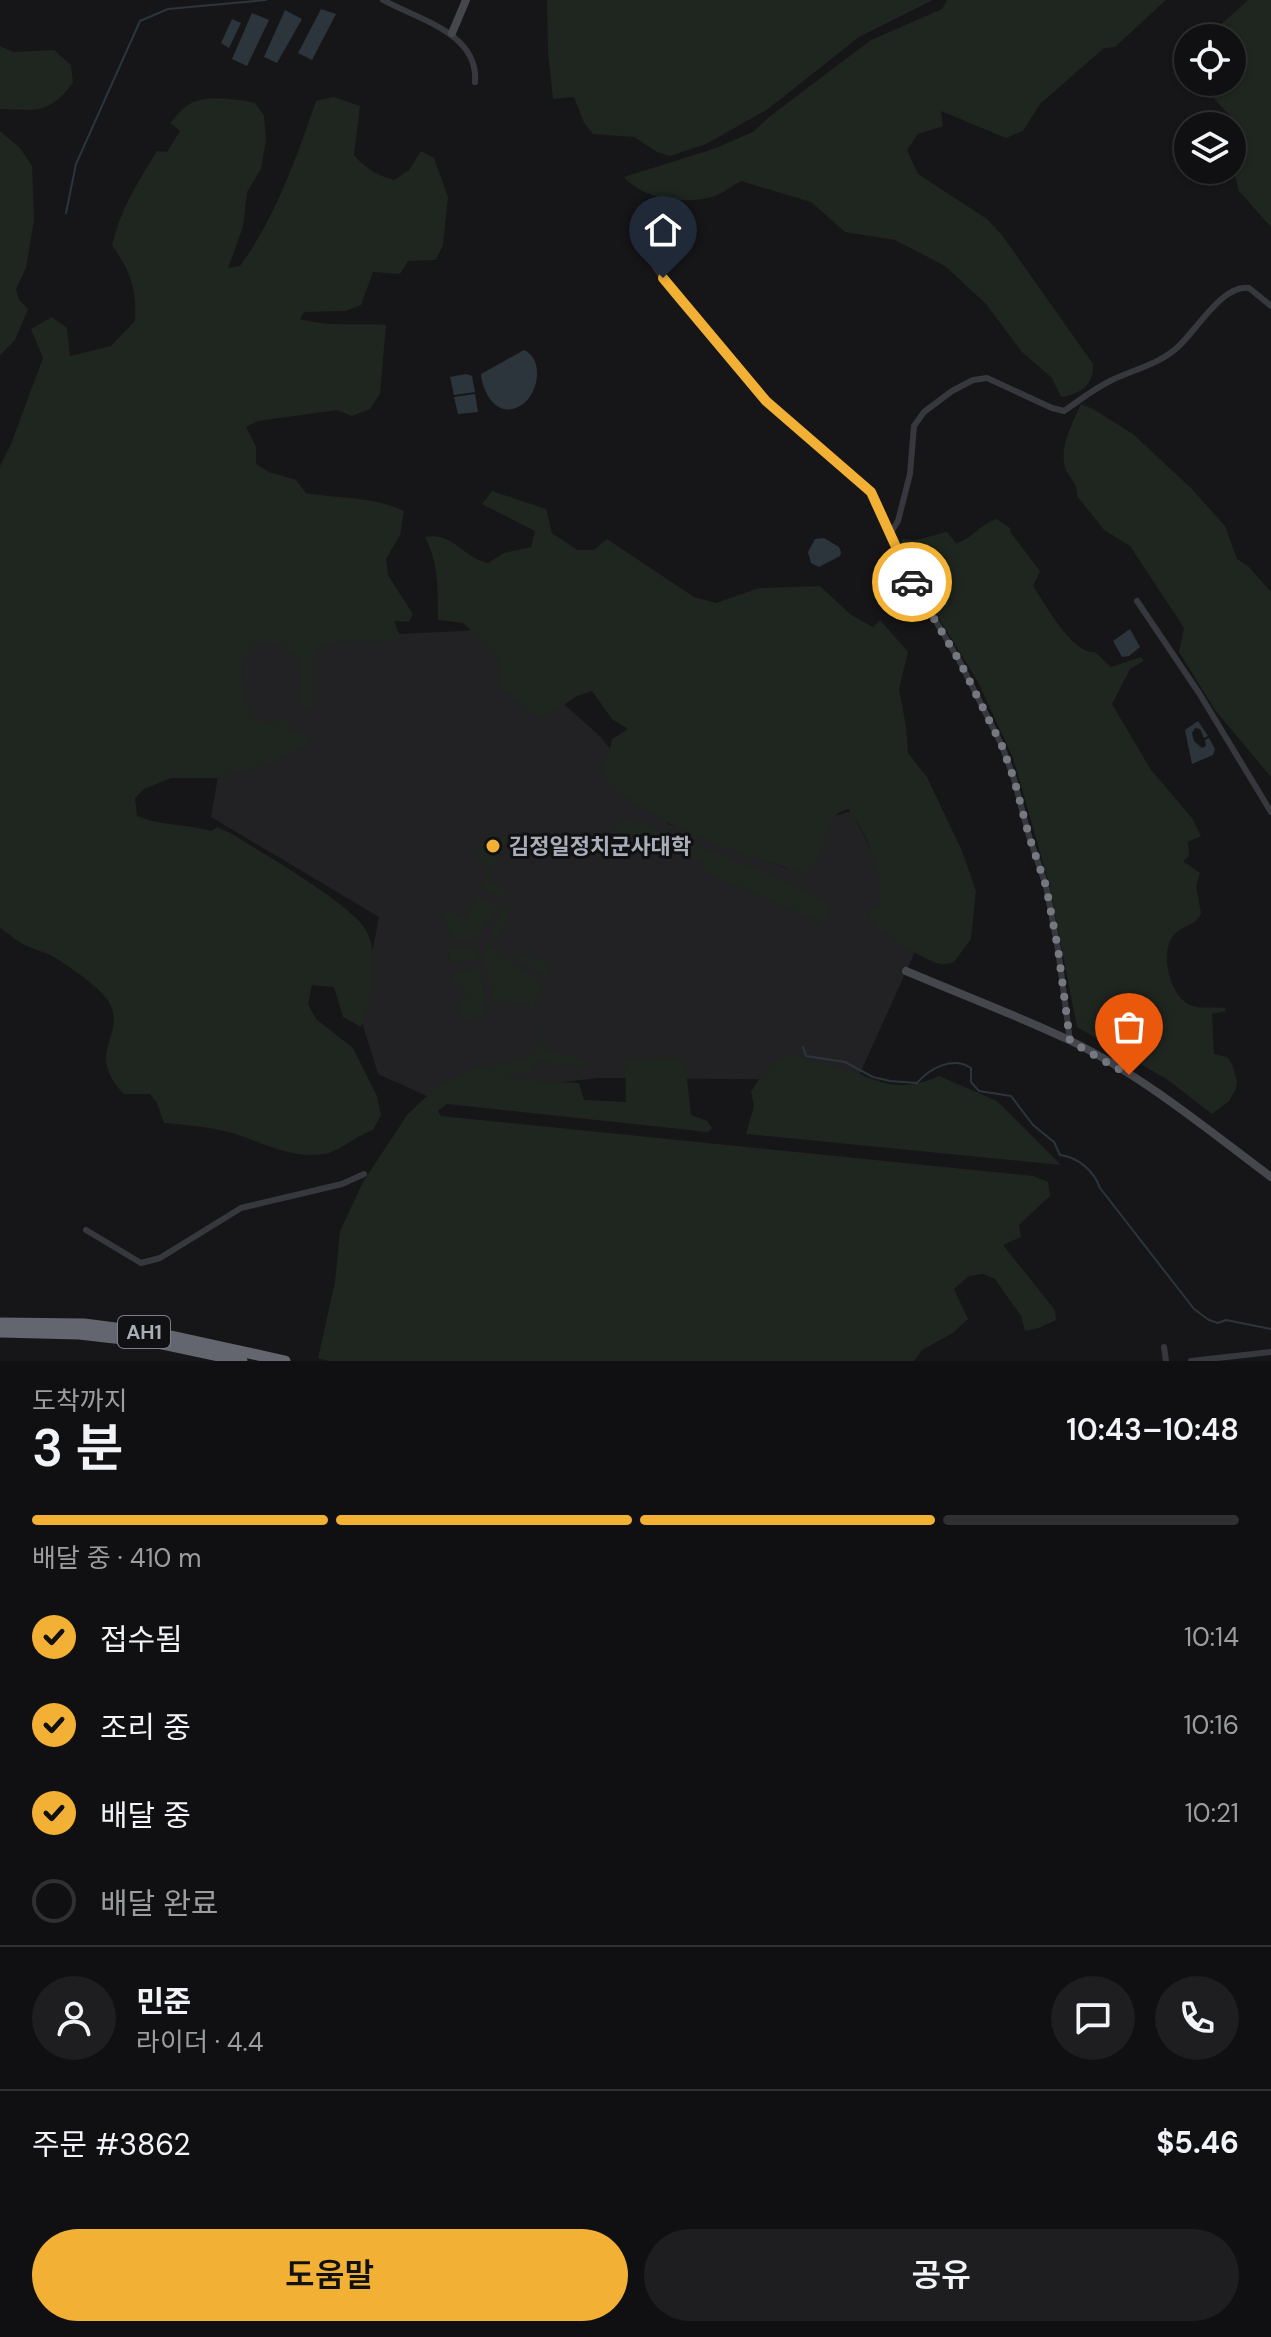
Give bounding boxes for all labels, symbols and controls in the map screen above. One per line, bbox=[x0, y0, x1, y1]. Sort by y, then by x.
map controls bbox=[1174, 24, 1246, 184]
button: locate bbox=[1174, 24, 1246, 96]
button: layers bbox=[1174, 112, 1246, 184]
pin bbox=[629, 196, 697, 278]
icon: home bbox=[641, 208, 685, 252]
courier bbox=[872, 542, 952, 622]
icon: car bbox=[890, 560, 934, 604]
place label: 김정일정치군사대학 bbox=[509, 832, 691, 861]
marker: 김정일정치군사대학 bbox=[484, 837, 502, 855]
pin bbox=[1095, 993, 1163, 1075]
icon: bag bbox=[1107, 1005, 1151, 1049]
road number: AH1 bbox=[118, 1316, 170, 1348]
text: 도착까지 bbox=[32, 1384, 128, 1418]
text: 10:43–10:48 bbox=[1066, 1410, 1239, 1449]
text: 3 분 bbox=[32, 1414, 124, 1482]
text: 배달 중 · 410 m bbox=[32, 1541, 201, 1575]
icon: check bbox=[32, 1615, 76, 1659]
text: 접수됨 bbox=[100, 1620, 183, 1659]
text: 10:14 bbox=[1184, 1620, 1239, 1654]
icon: check bbox=[32, 1703, 76, 1747]
text: 조리 중 bbox=[100, 1708, 191, 1747]
text: 10:16 bbox=[1183, 1708, 1239, 1742]
icon: check bbox=[32, 1791, 76, 1835]
text: 배달 중 bbox=[100, 1796, 191, 1835]
text: 10:21 bbox=[1185, 1796, 1239, 1830]
text: 배달 완료 bbox=[100, 1884, 218, 1923]
button: person bbox=[32, 1976, 116, 2060]
button: chat bbox=[1051, 1976, 1135, 2060]
button: phone bbox=[1155, 1976, 1239, 2060]
text: 민준 bbox=[136, 1982, 191, 2021]
text: 라이더 · 4.4 bbox=[136, 2025, 263, 2059]
text: $5.46 bbox=[1156, 2123, 1239, 2162]
text: 주문 #3862 bbox=[32, 2125, 191, 2164]
button: 도움말 bbox=[32, 2229, 628, 2321]
button: 공유 bbox=[644, 2229, 1239, 2321]

